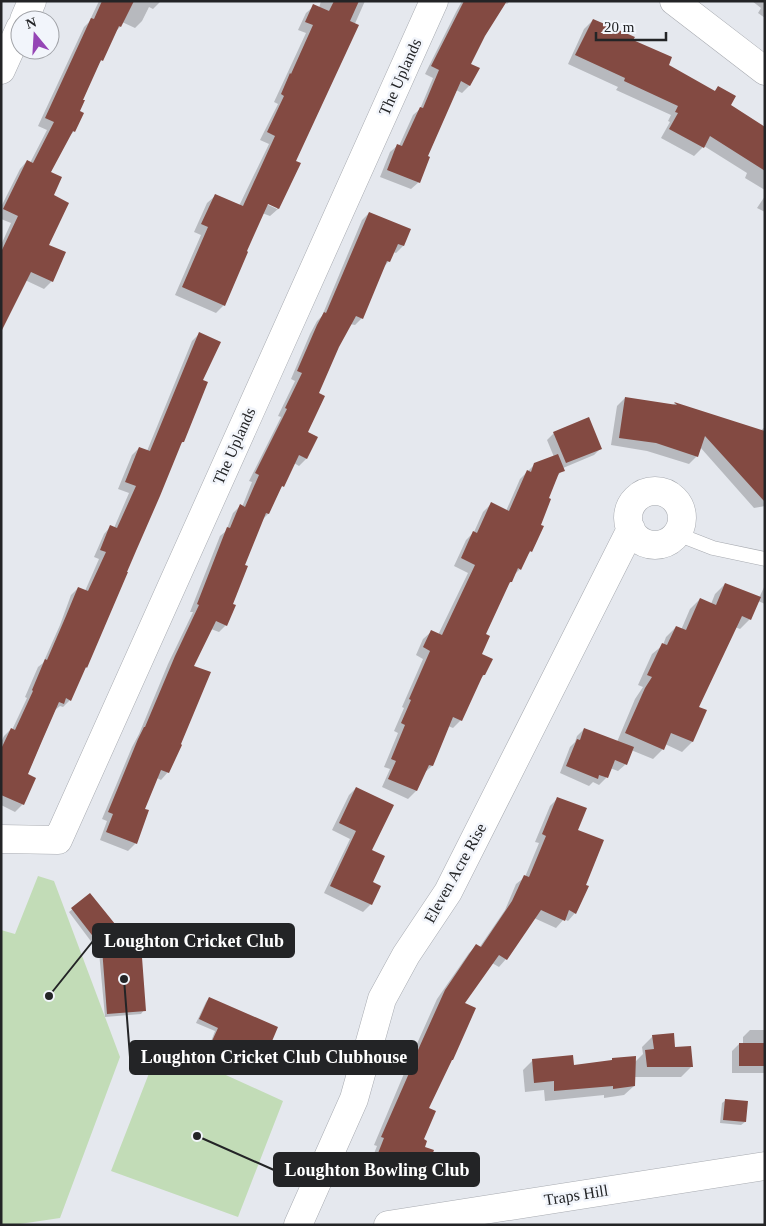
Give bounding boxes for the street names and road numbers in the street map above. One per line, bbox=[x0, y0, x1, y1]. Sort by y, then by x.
street label: The Uplands bbox=[376, 36, 425, 118]
street label: The Uplands bbox=[210, 405, 259, 487]
street label: Eleven Acre Rise bbox=[421, 820, 489, 926]
street label: Traps Hill bbox=[543, 1181, 610, 1209]

